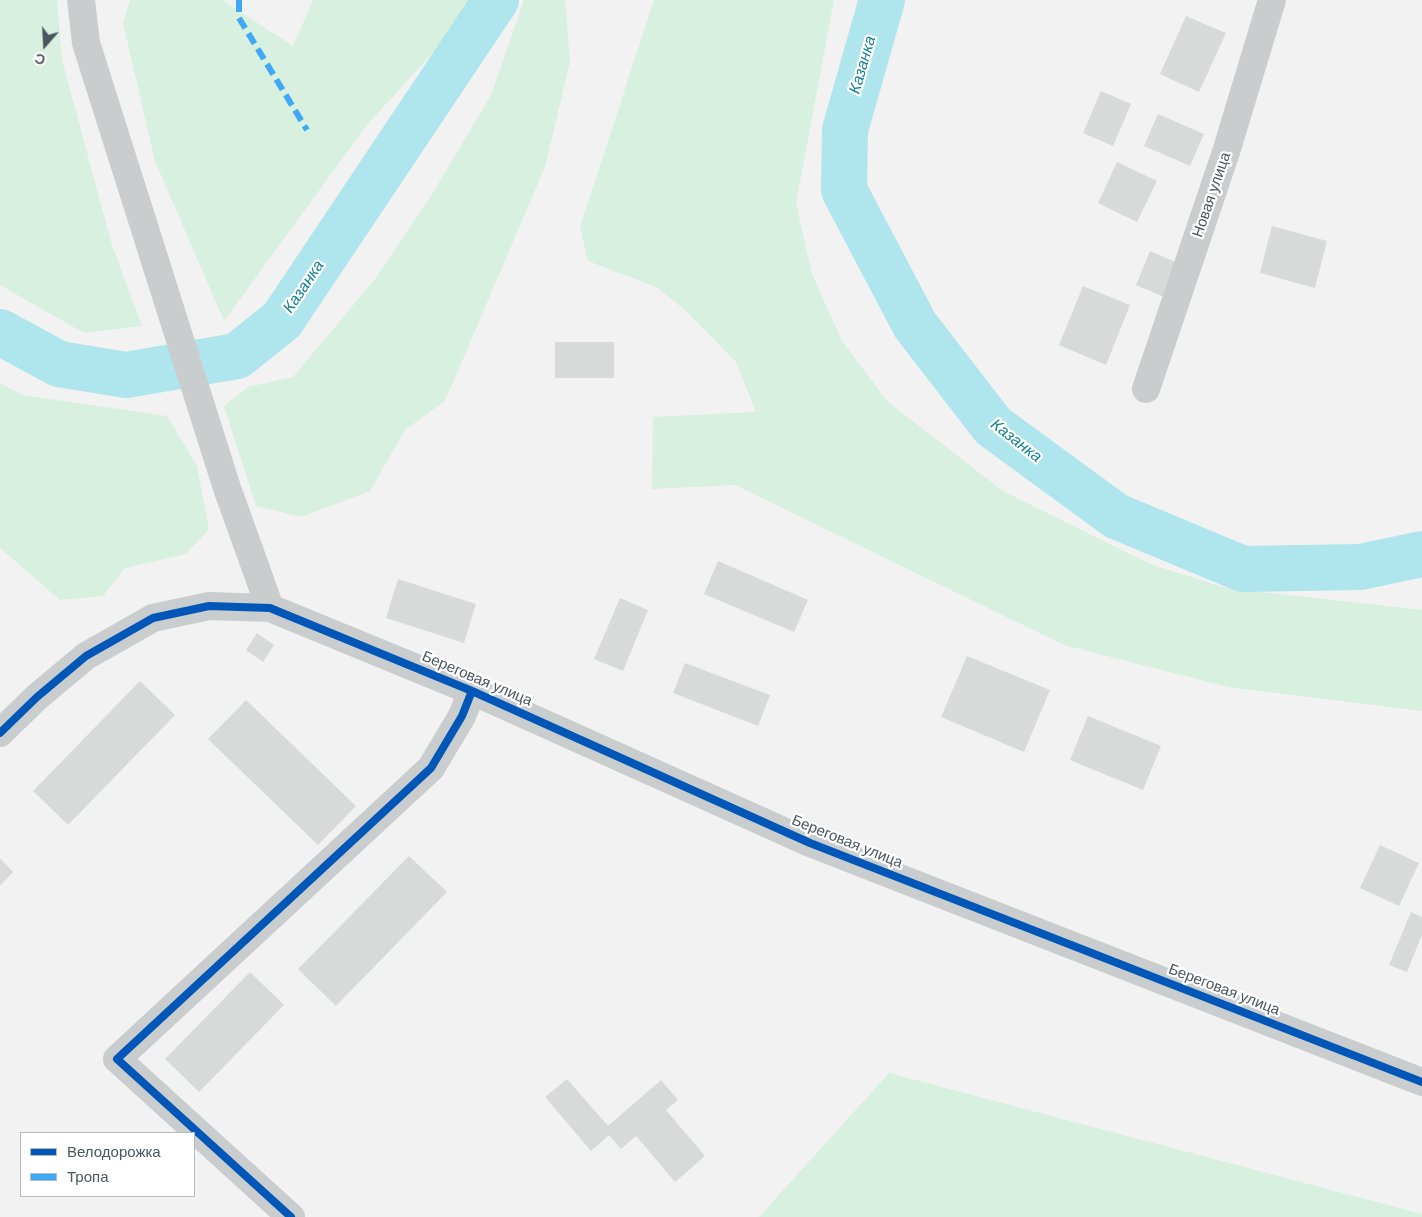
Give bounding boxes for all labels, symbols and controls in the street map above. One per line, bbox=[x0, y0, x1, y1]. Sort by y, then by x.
north arrow bbox=[20, 20, 70, 70]
water label: Казанка bbox=[846, 34, 880, 96]
text: С bbox=[33, 50, 48, 68]
street label: Новая улица bbox=[1189, 150, 1235, 240]
water label: Казанка bbox=[279, 257, 329, 317]
water label: Казанка bbox=[987, 415, 1045, 467]
street label: Береговая улица bbox=[419, 648, 535, 710]
street label: Береговая улица bbox=[789, 812, 905, 872]
street label: Береговая улица bbox=[1166, 960, 1282, 1020]
legend bbox=[20, 1132, 195, 1197]
text: Велодорожка bbox=[67, 1143, 161, 1160]
text: Тропа bbox=[67, 1168, 108, 1185]

